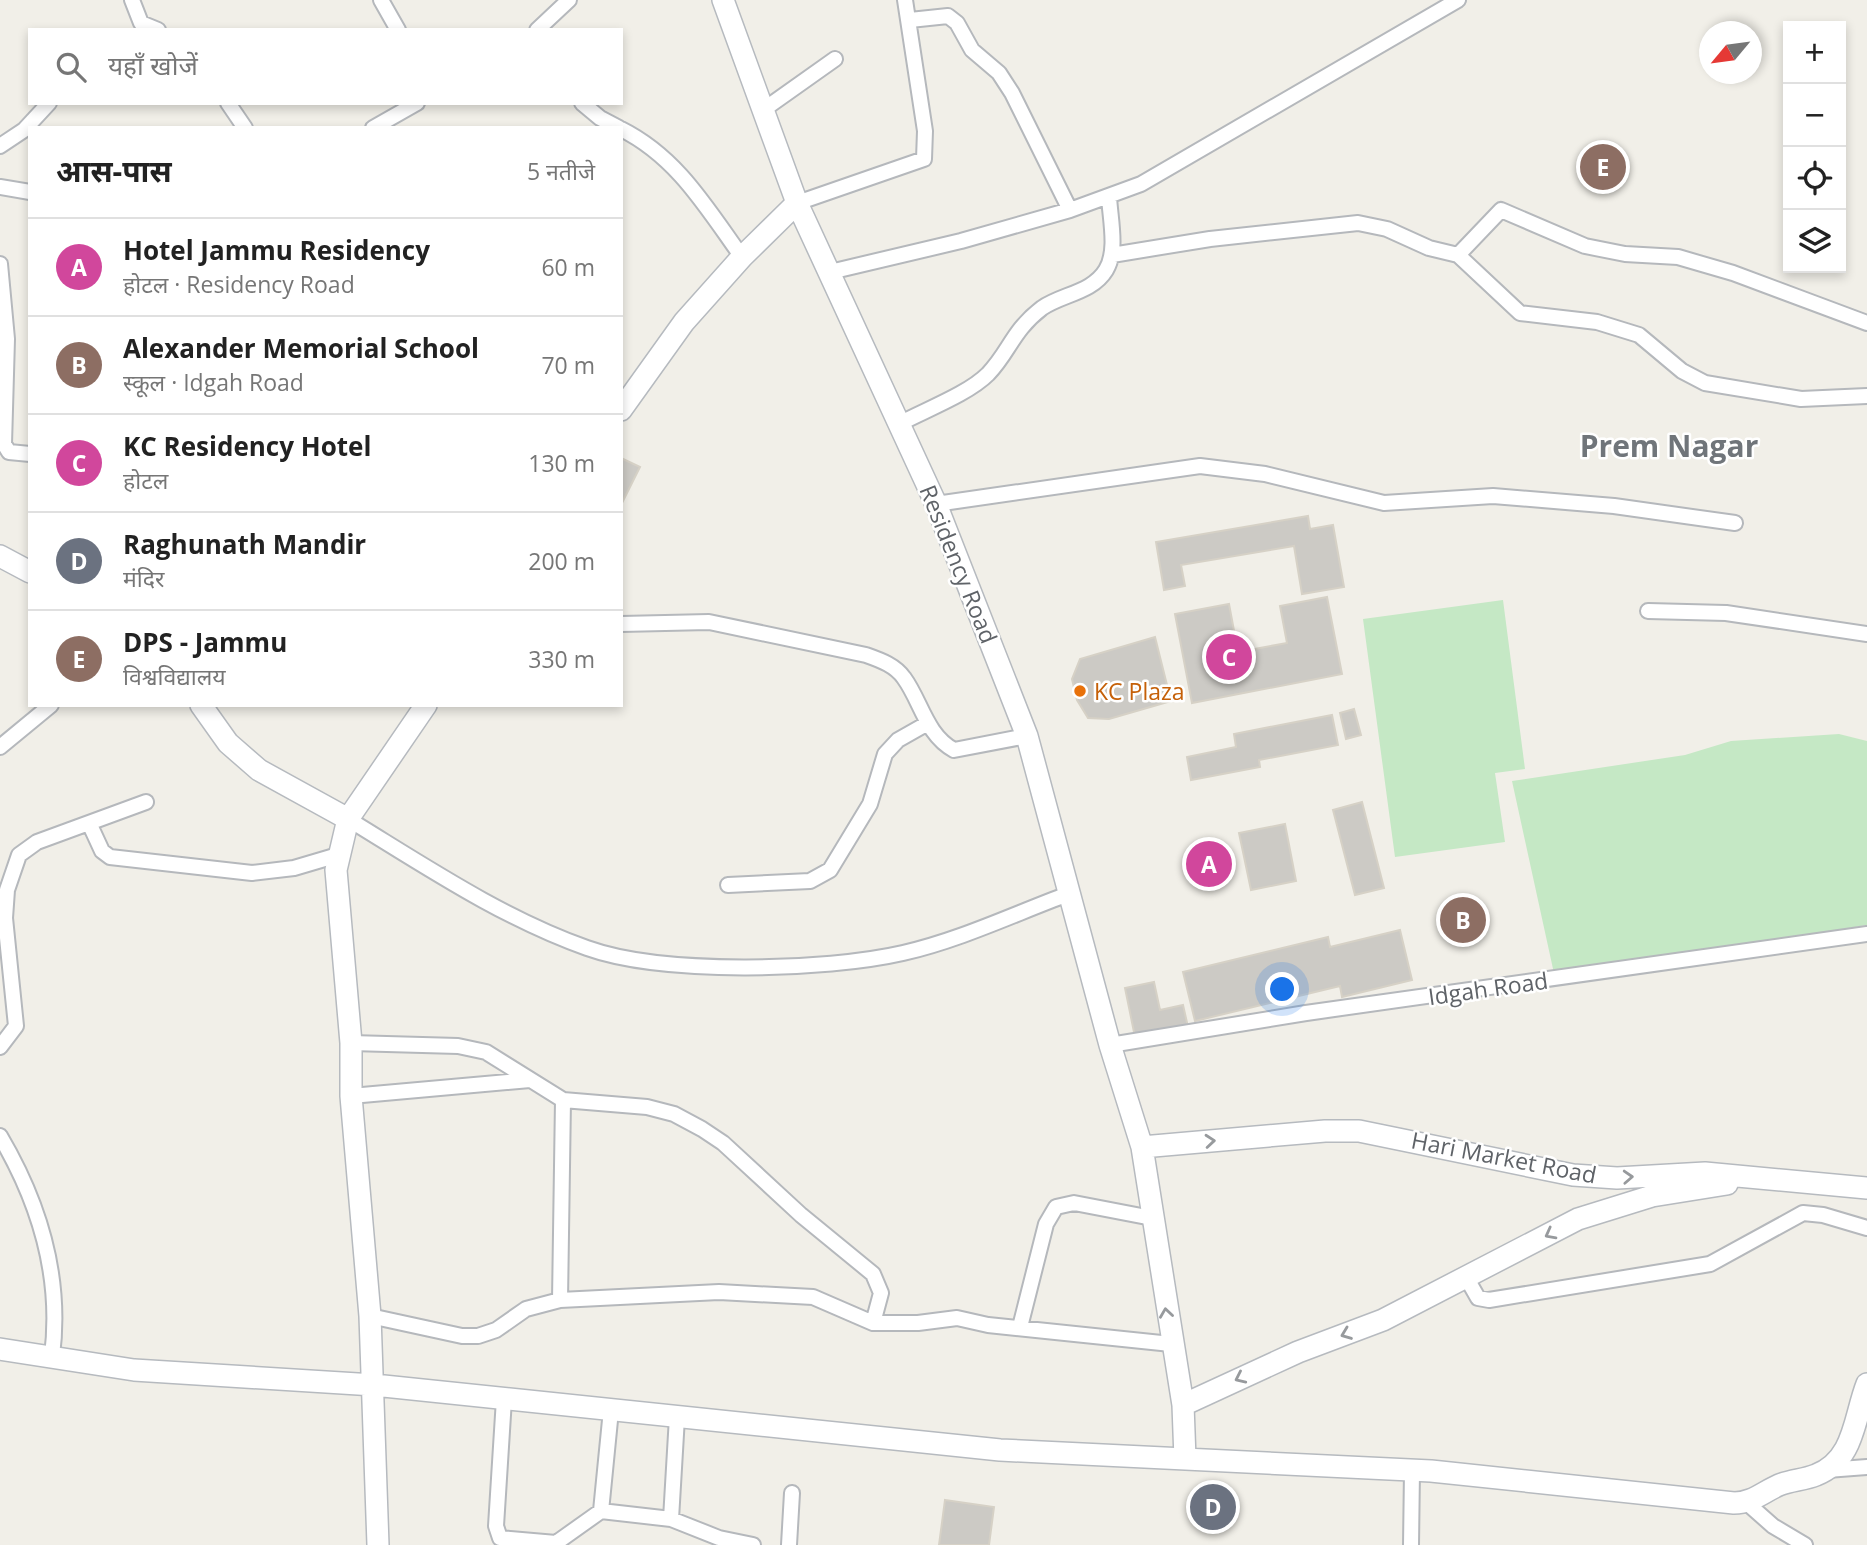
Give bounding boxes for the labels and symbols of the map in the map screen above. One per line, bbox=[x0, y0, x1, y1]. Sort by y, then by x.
north arrow bbox=[1699, 21, 1762, 84]
pin: E bbox=[1580, 141, 1626, 193]
district label: Prem Nagar bbox=[1580, 425, 1758, 466]
street label: Residency Road bbox=[913, 480, 1005, 648]
pin: C bbox=[1206, 631, 1252, 683]
place label: KC Plaza bbox=[1094, 675, 1185, 707]
marker: KC Plaza bbox=[1072, 683, 1088, 699]
pin: A bbox=[1186, 838, 1232, 890]
pin: B bbox=[1440, 894, 1486, 946]
street label: Idgah Road bbox=[1426, 964, 1550, 1012]
your location bbox=[1265, 972, 1299, 1006]
street label: Hari Market Road bbox=[1409, 1123, 1599, 1191]
one-way arrow bbox=[1205, 1134, 1216, 1149]
one-way arrow bbox=[1623, 1170, 1634, 1185]
one-way arrow bbox=[1545, 1225, 1557, 1239]
one-way arrow bbox=[1159, 1308, 1174, 1319]
one-way arrow bbox=[1341, 1326, 1353, 1340]
one-way arrow bbox=[1235, 1370, 1248, 1384]
pin: D bbox=[1190, 1481, 1236, 1533]

